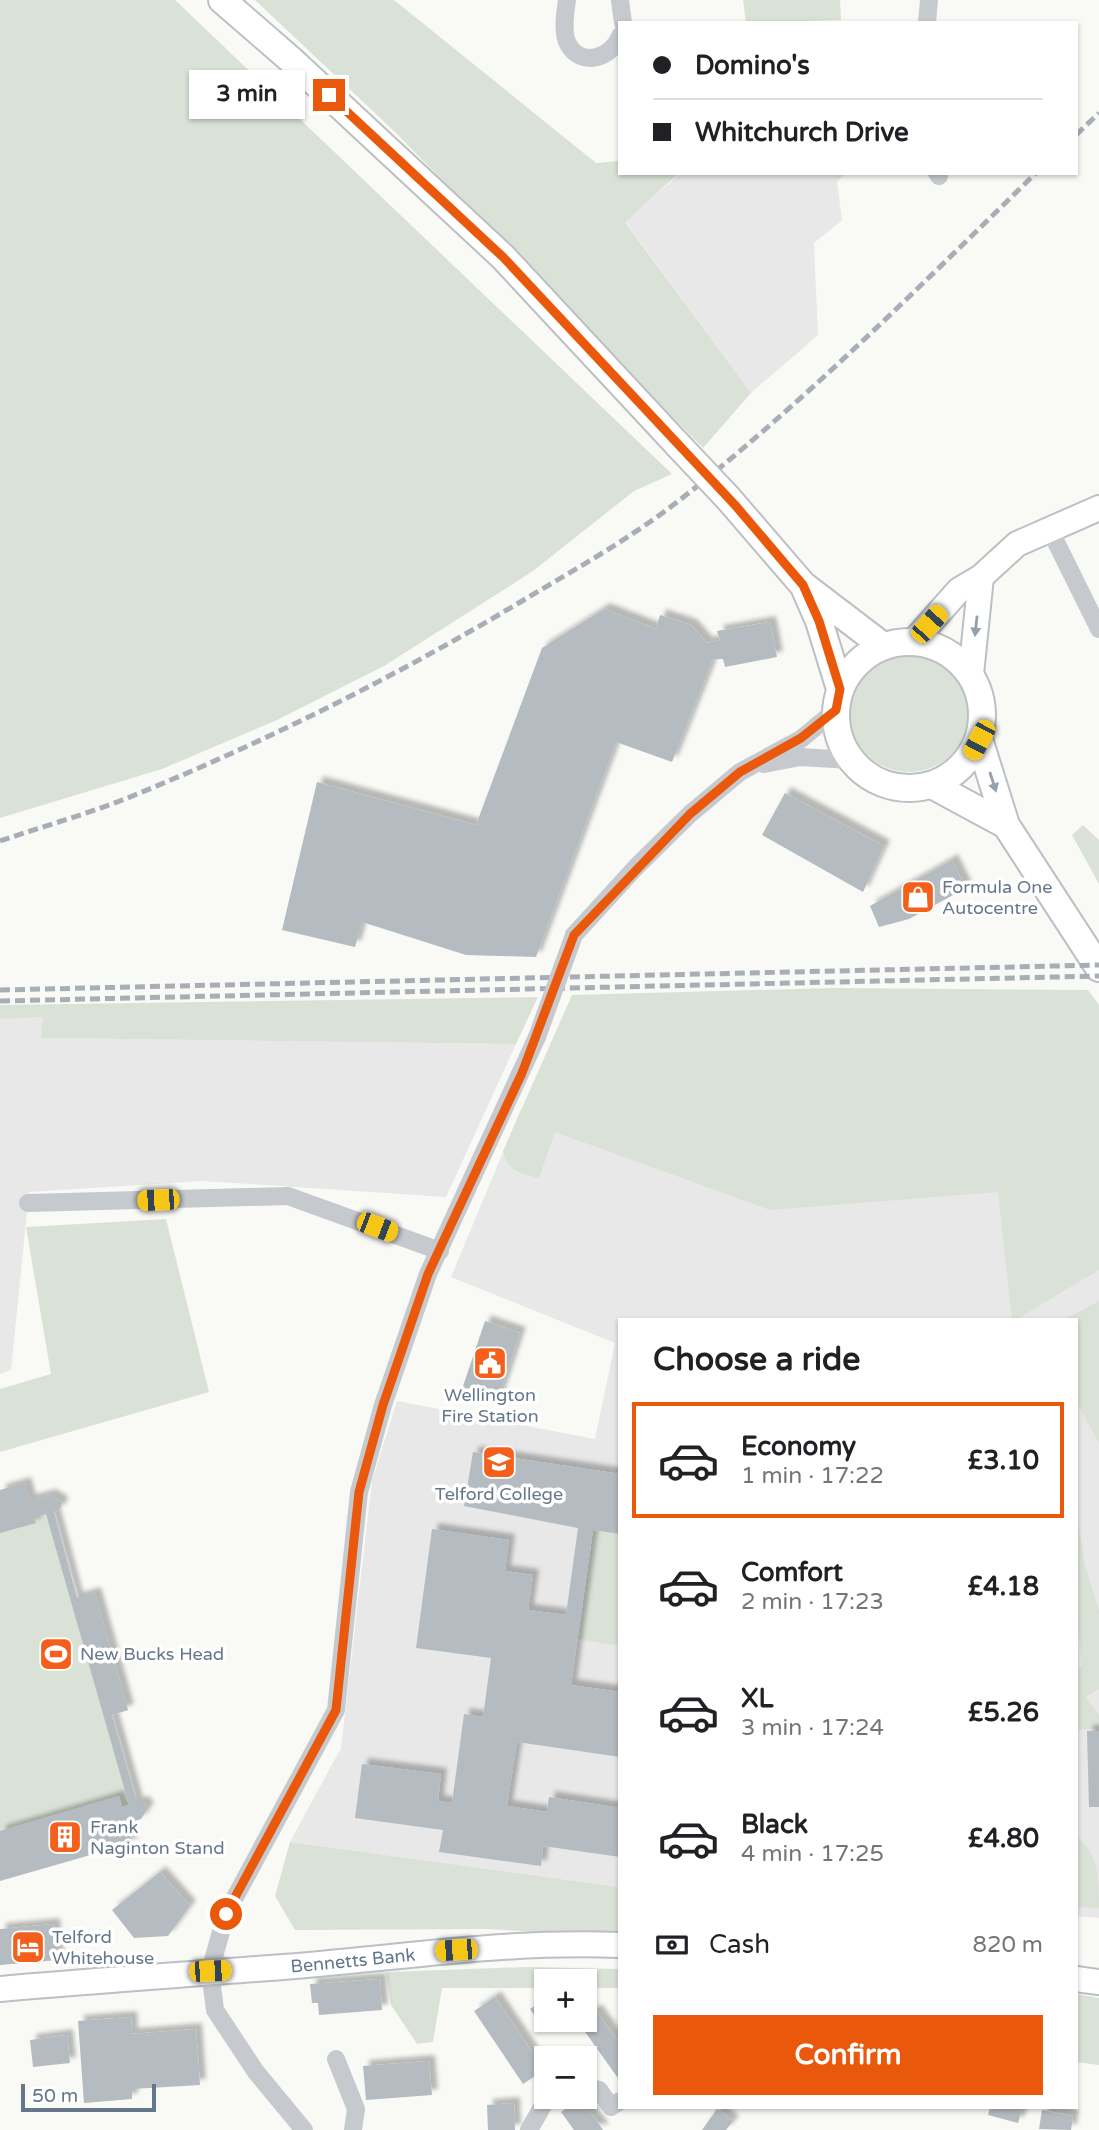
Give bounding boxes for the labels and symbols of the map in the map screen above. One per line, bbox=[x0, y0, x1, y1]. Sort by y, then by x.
callout: 3 min bbox=[189, 70, 304, 119]
route end bbox=[313, 79, 345, 111]
car bbox=[908, 601, 951, 647]
one-way arrow bbox=[970, 615, 981, 637]
car bbox=[960, 717, 999, 763]
one-way arrow bbox=[988, 772, 999, 793]
place label: Formula One Autocentre bbox=[942, 876, 1052, 919]
shop icon: Formula One Autocentre bbox=[899, 878, 937, 916]
car bbox=[137, 1189, 180, 1211]
car bbox=[354, 1210, 401, 1244]
public building icon: Wellington Fire Station bbox=[471, 1344, 509, 1382]
place label: Wellington Fire Station bbox=[441, 1384, 539, 1427]
school or university icon: Telford College bbox=[480, 1443, 518, 1481]
place label: Telford College bbox=[435, 1483, 563, 1505]
sports icon: New Bucks Head bbox=[37, 1635, 75, 1673]
place label: New Bucks Head bbox=[80, 1643, 224, 1665]
place label: Frank Naginton Stand bbox=[90, 1816, 225, 1859]
building icon: Frank Naginton Stand bbox=[46, 1818, 84, 1856]
route start bbox=[210, 1898, 242, 1930]
place label: Telford Whitehouse bbox=[52, 1926, 154, 1969]
hotel icon: Telford Whitehouse bbox=[9, 1928, 47, 1966]
car bbox=[435, 1938, 478, 1962]
street label: Bennetts Bank bbox=[290, 1944, 416, 1977]
car bbox=[189, 1960, 232, 1982]
scale bar bbox=[21, 2081, 156, 2113]

